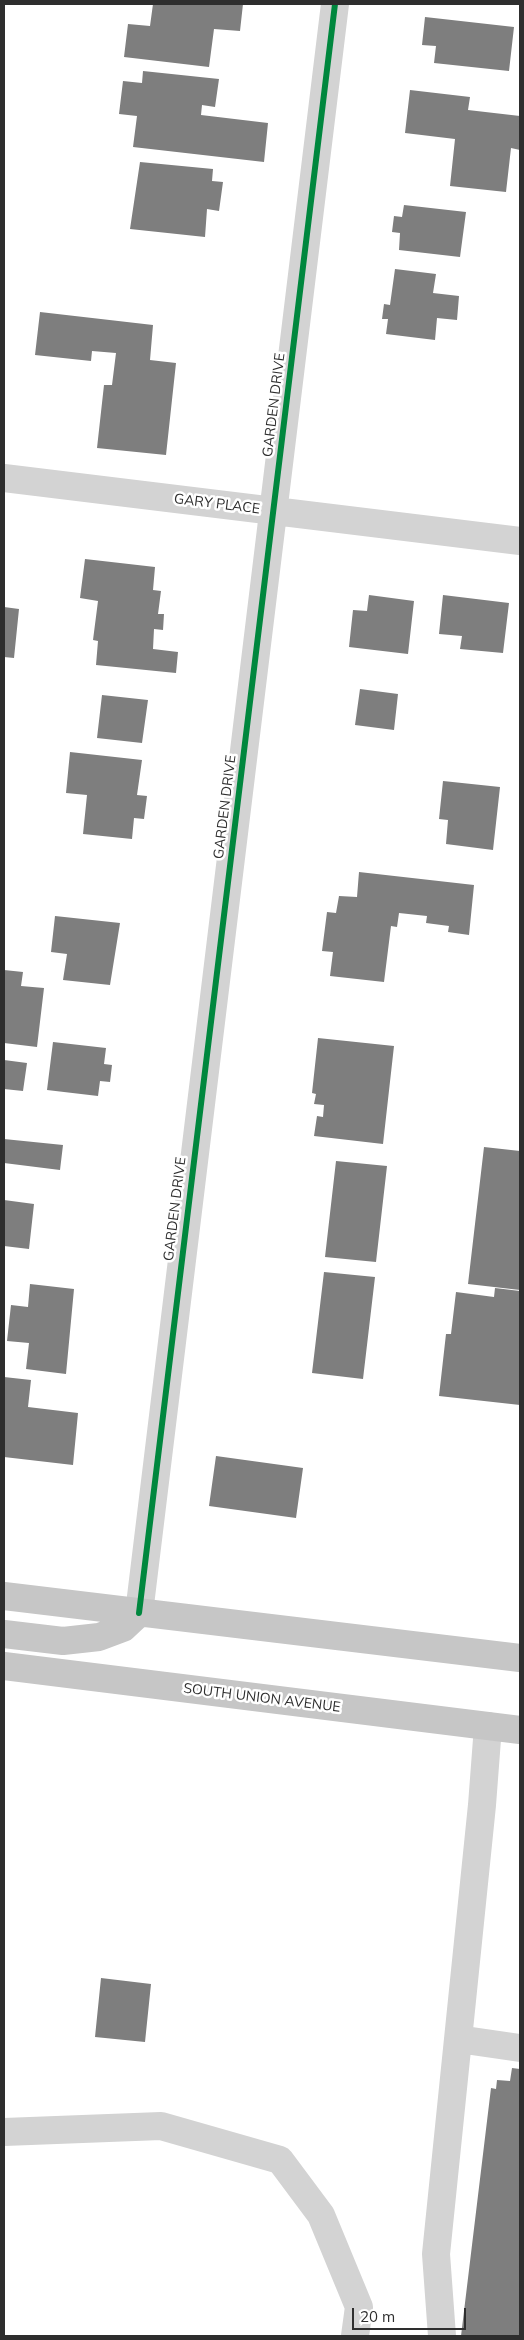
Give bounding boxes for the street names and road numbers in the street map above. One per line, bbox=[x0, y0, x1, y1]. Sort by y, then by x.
street label: GARDEN DRIVE bbox=[259, 352, 289, 458]
street label: GARY PLACE bbox=[173, 490, 261, 518]
street label: GARDEN DRIVE bbox=[210, 754, 240, 860]
street label: GARDEN DRIVE bbox=[160, 1156, 190, 1262]
street label: SOUTH UNION AVENUE bbox=[182, 1680, 342, 1716]

